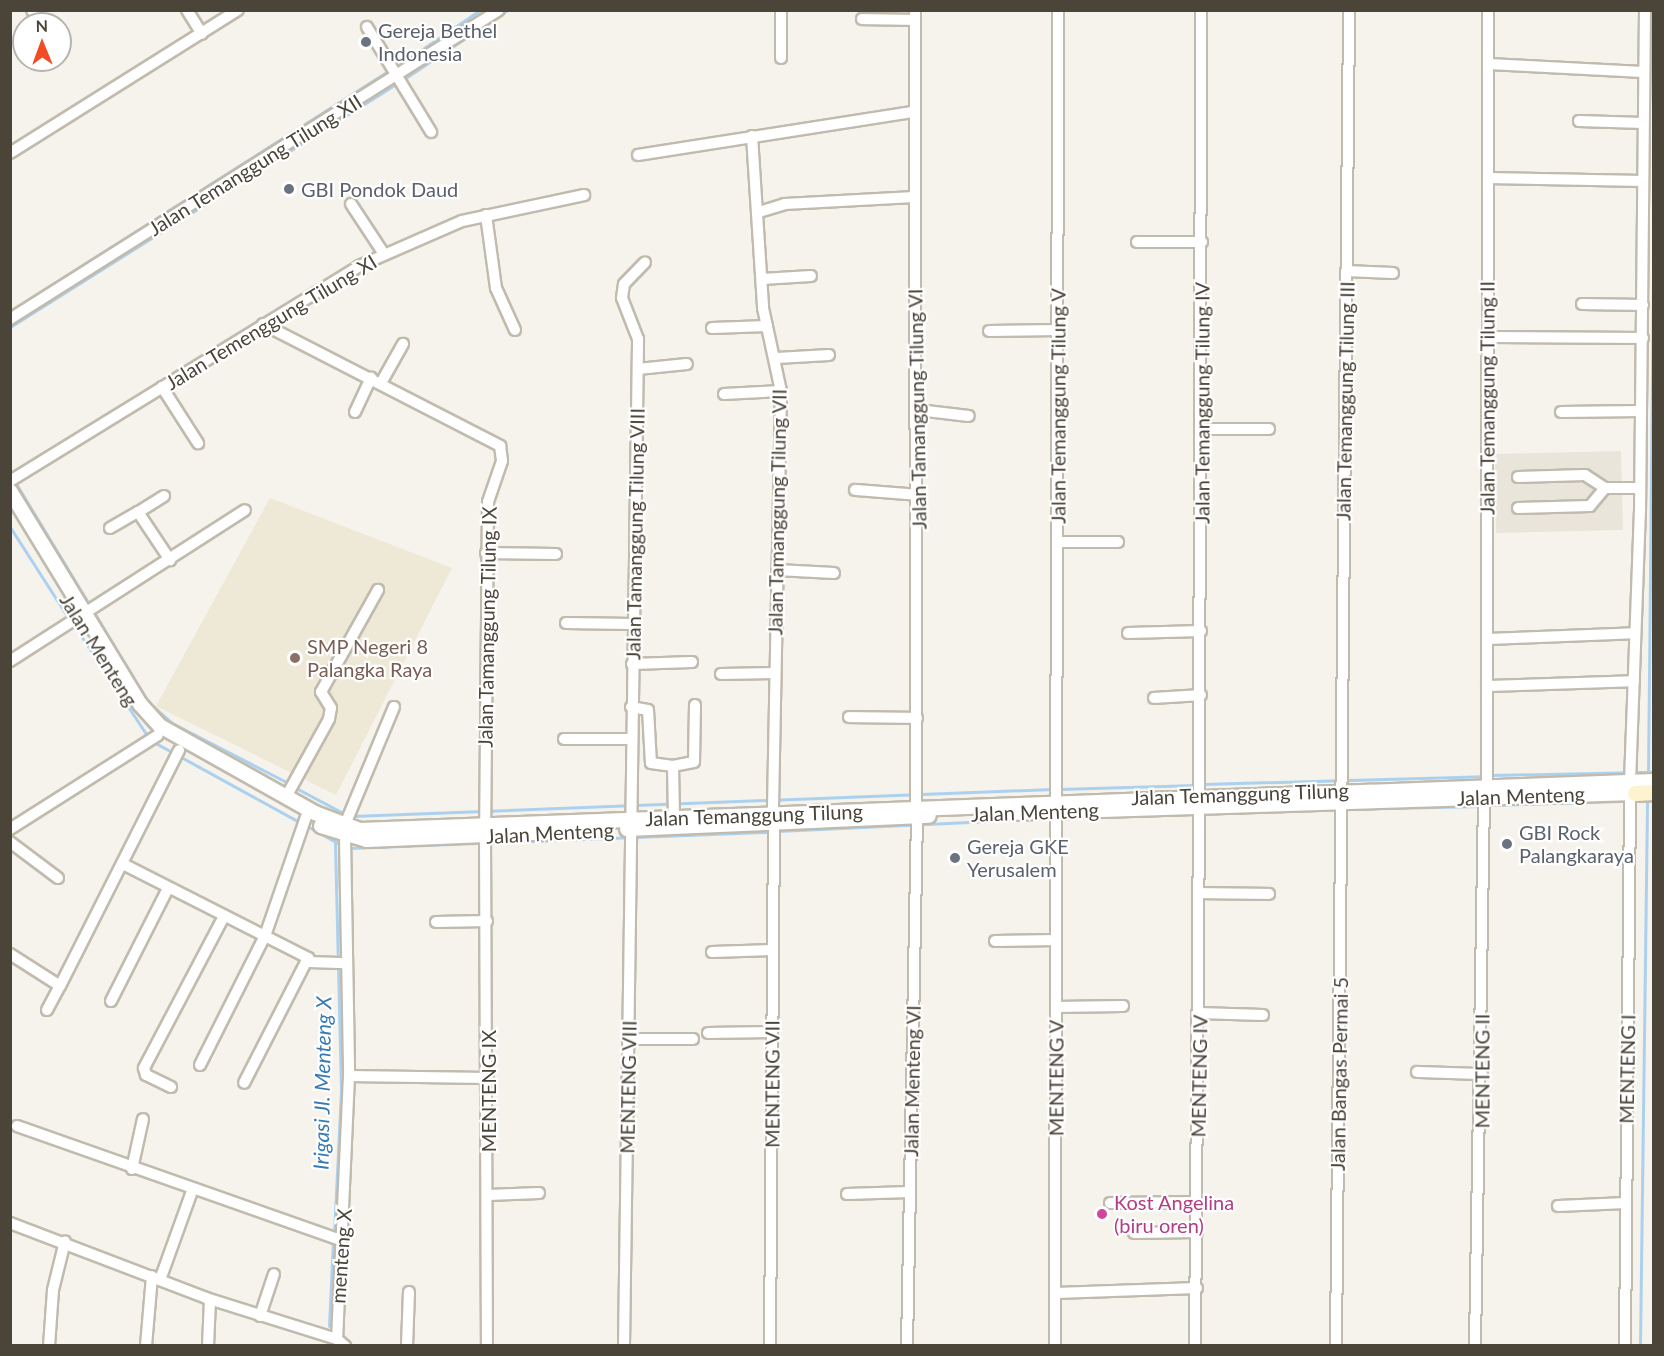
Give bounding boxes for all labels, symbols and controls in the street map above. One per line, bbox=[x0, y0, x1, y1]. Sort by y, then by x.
north arrow bbox=[12, 12, 72, 72]
text: N bbox=[35, 16, 48, 35]
place label: Gereja Bethel Indonesia bbox=[378, 19, 497, 66]
marker: Gereja Bethel Indonesia bbox=[359, 35, 373, 49]
street label: Jalan Temanggung Tilung XII bbox=[143, 89, 367, 241]
place label: GBI Pondok Daud bbox=[301, 177, 458, 201]
marker: GBI Pondok Daud bbox=[282, 182, 296, 196]
street label: Jalan Temenggung Tilung XI bbox=[161, 249, 381, 395]
street label: Jalan Temanggung Tilung III bbox=[1331, 280, 1359, 522]
street label: Jalan Temanggung Tilung II bbox=[1475, 280, 1499, 516]
street label: Jalan Temanggung Tilung IV bbox=[1190, 281, 1214, 525]
street label: Jalan Tamanggung Tilung VI bbox=[903, 287, 931, 531]
street label: Jalan Temanggung Tilung V bbox=[1046, 287, 1070, 525]
street label: Jalan Tamanggung Tilung VII bbox=[763, 388, 791, 636]
street label: Jalan Tamanggung Tilung VIII bbox=[621, 407, 649, 661]
street label: Jalan Tamanggung Tilung IX bbox=[473, 506, 501, 748]
street label: Jalan Menteng bbox=[55, 589, 143, 711]
place label: SMP Negeri 8 Palangka Raya bbox=[307, 634, 432, 681]
marker: SMP Negeri 8 Palangka Raya bbox=[288, 651, 302, 665]
street label: Jalan Temanggung Tilung bbox=[1130, 778, 1350, 810]
street label: Jalan Menteng bbox=[1457, 782, 1585, 810]
street label: Jalan Menteng bbox=[971, 798, 1099, 826]
street label: Jalan Temanggung Tilung bbox=[644, 799, 864, 831]
street label: Jalan Menteng bbox=[485, 818, 615, 848]
place label: GBI Rock Palangkaraya bbox=[1519, 820, 1634, 867]
place label: Gereja GKE Yerusalem bbox=[967, 834, 1069, 881]
marker: GBI Rock Palangkaraya bbox=[1500, 837, 1514, 851]
marker: Gereja GKE Yerusalem bbox=[948, 851, 962, 865]
street label: Jalan Bangas Permai 5 bbox=[1325, 977, 1353, 1171]
water label: Irigasi Jl. Menteng X bbox=[308, 996, 336, 1170]
street label: Jalan Menteng VI bbox=[899, 1005, 925, 1157]
street label: MENTENG IV bbox=[1186, 1014, 1212, 1138]
street label: MENTENG II bbox=[1470, 1014, 1494, 1128]
street label: MENTENG I bbox=[1614, 1014, 1640, 1124]
street label: MENTENG V bbox=[1044, 1019, 1068, 1137]
street label: MENTENG VIII bbox=[615, 1020, 641, 1154]
street label: MENTENG VII bbox=[760, 1020, 784, 1148]
street label: MENTENG IX bbox=[476, 1030, 500, 1152]
place label: Kost Angelina (biru oren) bbox=[1114, 1190, 1235, 1237]
marker: Kost Angelina (biru oren) bbox=[1095, 1207, 1109, 1221]
street label: menteng X bbox=[326, 1208, 356, 1304]

